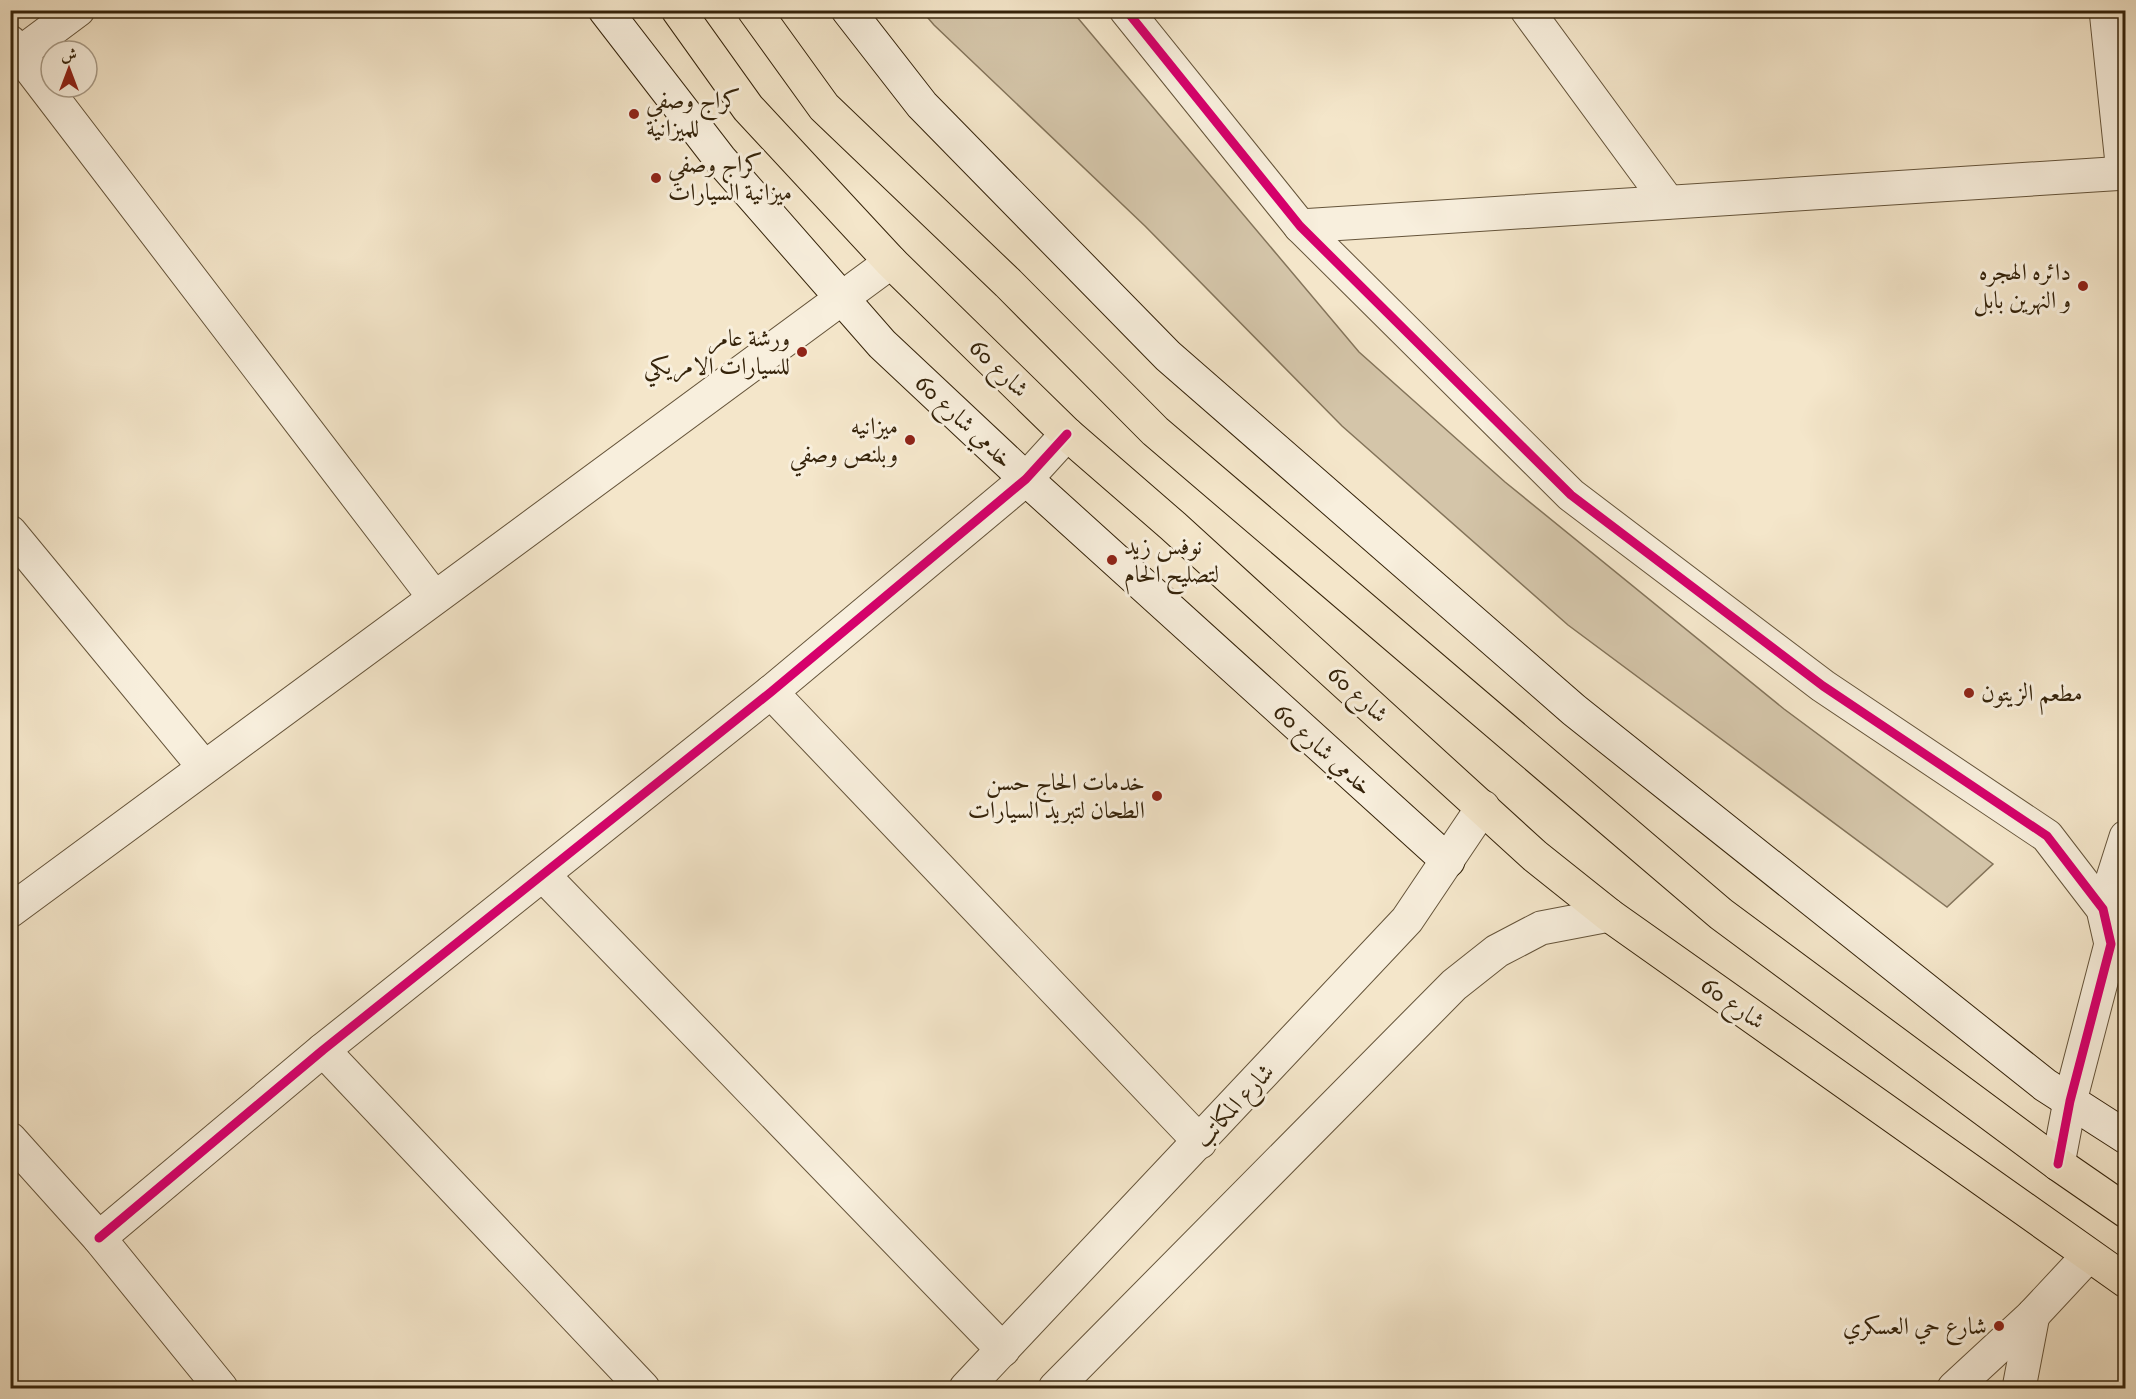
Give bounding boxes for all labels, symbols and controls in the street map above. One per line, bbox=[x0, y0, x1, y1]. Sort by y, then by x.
north arrow bbox=[39, 39, 99, 99]
text: ش bbox=[61, 45, 77, 65]
place label: كراج وصفي للميزانية bbox=[646, 86, 740, 144]
marker: كراج وصفي للميزانية bbox=[627, 107, 641, 121]
place label: كراج وصفي ميزانية السيارات bbox=[668, 150, 792, 208]
marker: كراج وصفي ميزانية السيارات bbox=[649, 171, 663, 185]
place label: دائره الهجره و النهرين بابل bbox=[1973, 258, 2071, 317]
marker: دائره الهجره و النهرين بابل bbox=[2076, 279, 2090, 293]
place label: ورشة عامر للسيارات الامريكي bbox=[644, 324, 790, 388]
street label: شارع 60 bbox=[959, 333, 1035, 407]
marker: ورشة عامر للسيارات الامريكي bbox=[795, 345, 809, 359]
street label: خدمي شارع 60 bbox=[905, 369, 1019, 478]
place label: ميزانيه وبلنص وصفي bbox=[790, 412, 898, 477]
marker: ميزانيه وبلنص وصفي bbox=[903, 433, 917, 447]
place label: نوفس زيد لتصليح الحام bbox=[1124, 532, 1219, 595]
marker: نوفس زيد لتصليح الحام bbox=[1105, 553, 1119, 567]
street label: شارع 60 bbox=[1318, 659, 1394, 733]
place label: مطعم الزيتون bbox=[1981, 679, 2083, 715]
marker: مطعم الزيتون bbox=[1962, 686, 1976, 700]
street label: خدمي شارع 60 bbox=[1264, 697, 1378, 805]
place label: خدمات الحاج حسن الطحان لتبريد السيارات bbox=[968, 768, 1145, 826]
marker: خدمات الحاج حسن الطحان لتبريد السيارات bbox=[1150, 789, 1164, 803]
street label: شارع 60 bbox=[1692, 971, 1771, 1040]
street label: شارع المکاتب bbox=[1188, 1057, 1284, 1157]
place label: شارع حي العسكري bbox=[1843, 1312, 1987, 1346]
marker: شارع حي العسكري bbox=[1992, 1319, 2006, 1333]

